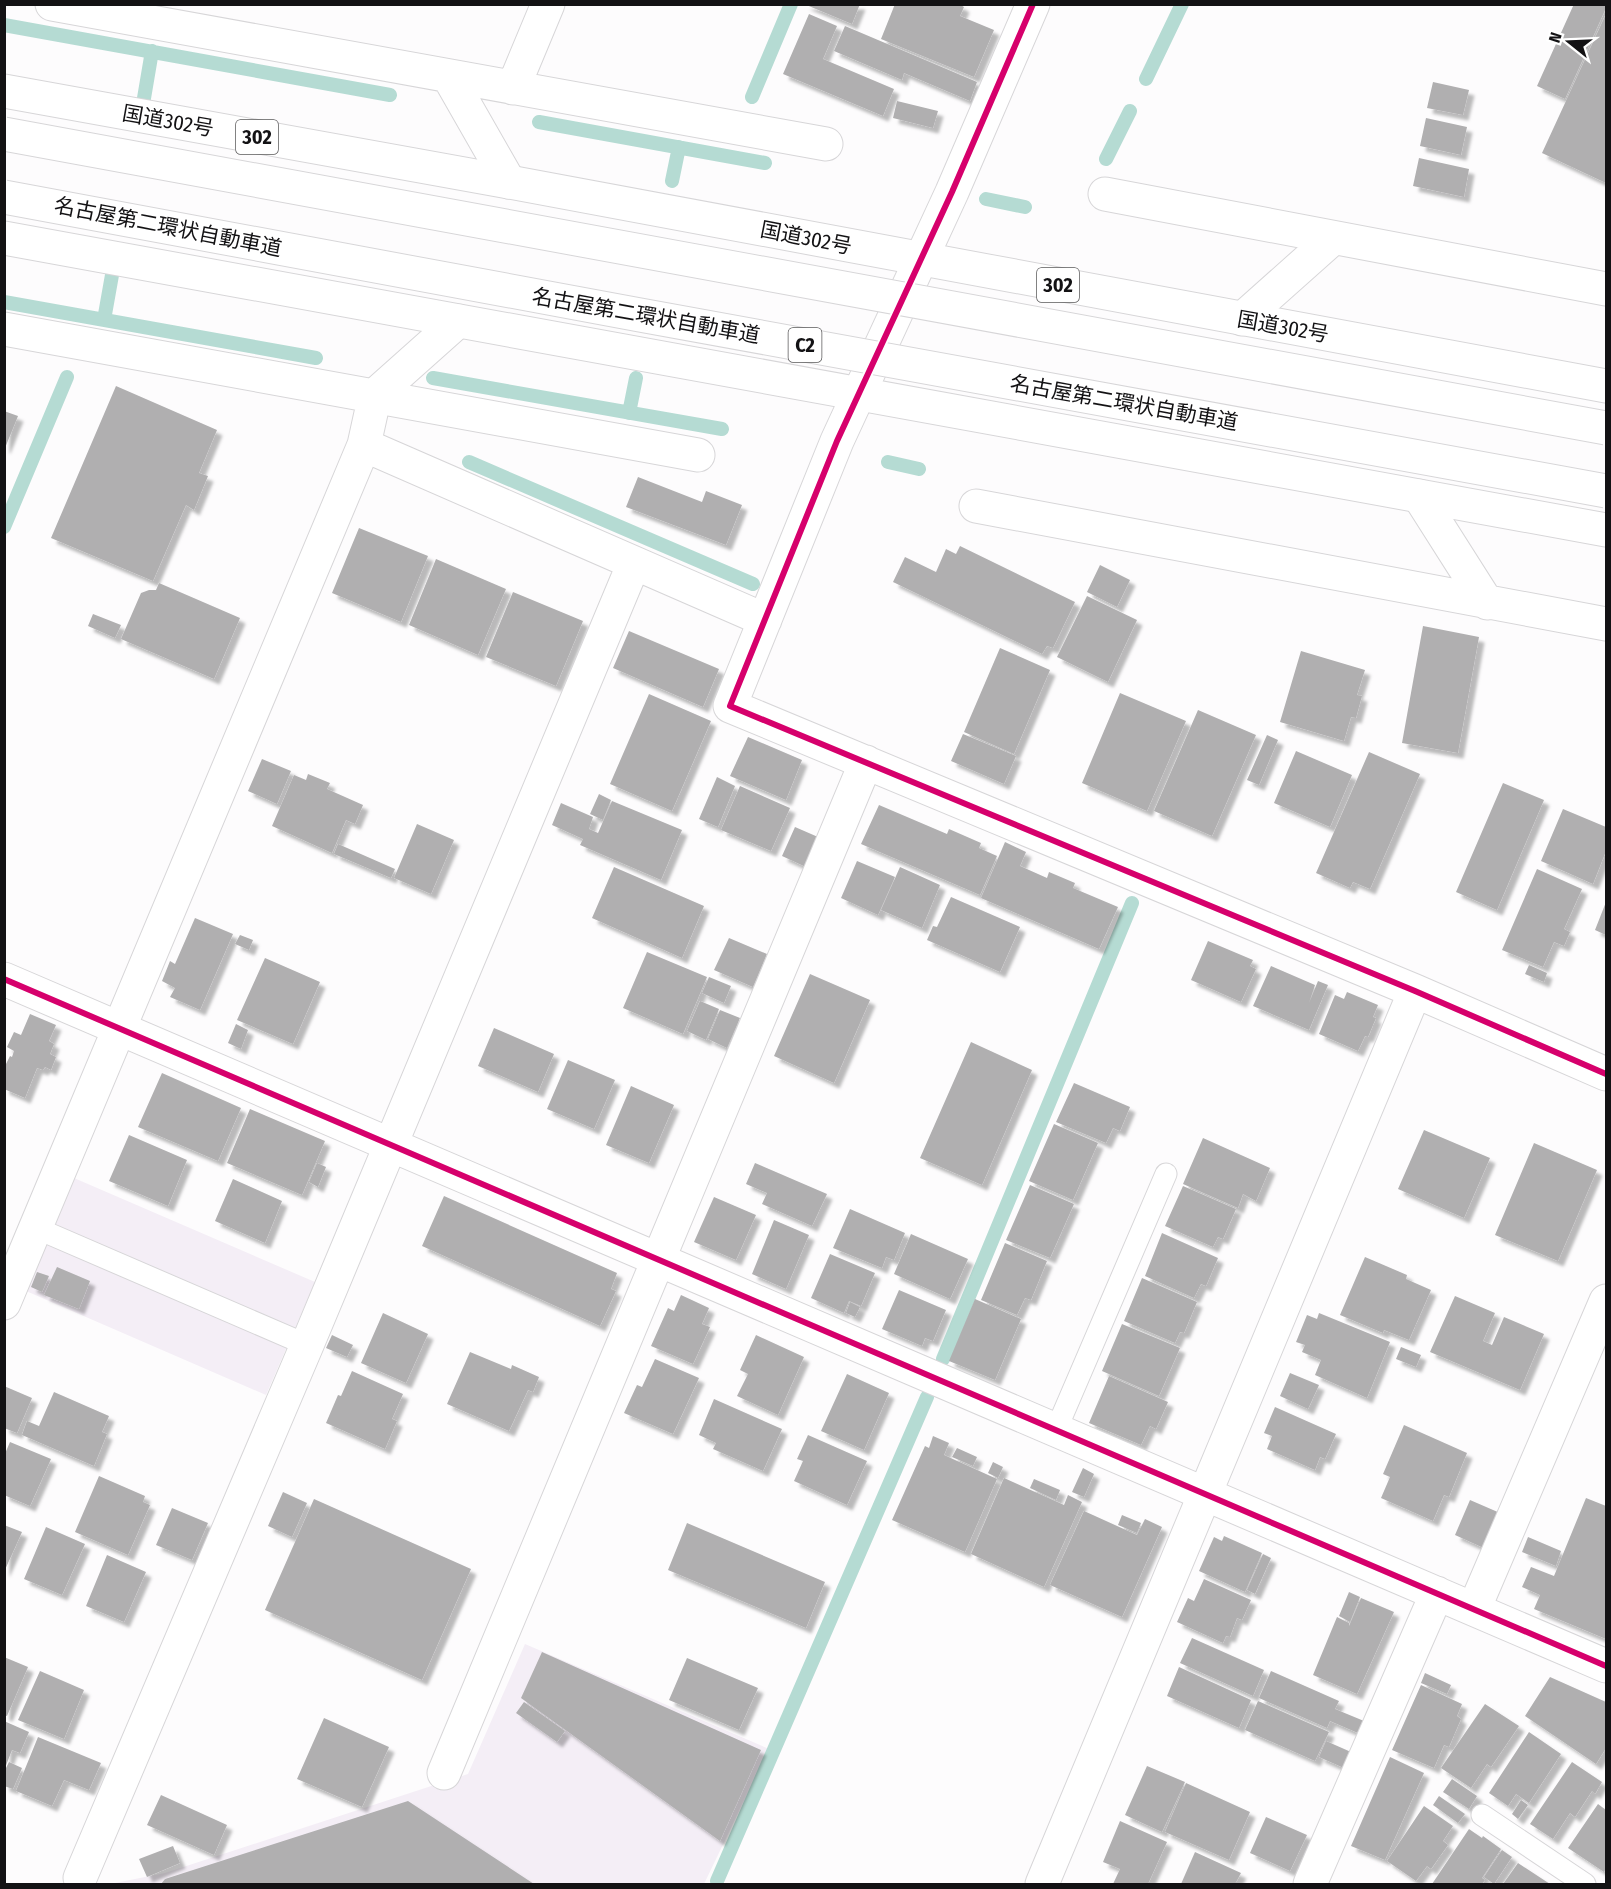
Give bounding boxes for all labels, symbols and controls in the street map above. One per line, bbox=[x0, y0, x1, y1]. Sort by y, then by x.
north arrow bbox=[1539, 12, 1599, 72]
text: N bbox=[1545, 30, 1566, 45]
street label: 国道302号 bbox=[120, 100, 216, 142]
road number: 302 bbox=[236, 120, 278, 154]
street label: 名古屋第二環状自動車道 bbox=[52, 192, 284, 262]
street label: 国道302号 bbox=[758, 216, 854, 260]
road number: 302 bbox=[1037, 268, 1079, 302]
street label: 名古屋第二環状自動車道 bbox=[530, 283, 762, 349]
street label: 国道302号 bbox=[1235, 306, 1331, 348]
road number: C2 bbox=[788, 328, 822, 362]
street label: 名古屋第二環状自動車道 bbox=[1008, 370, 1240, 436]

